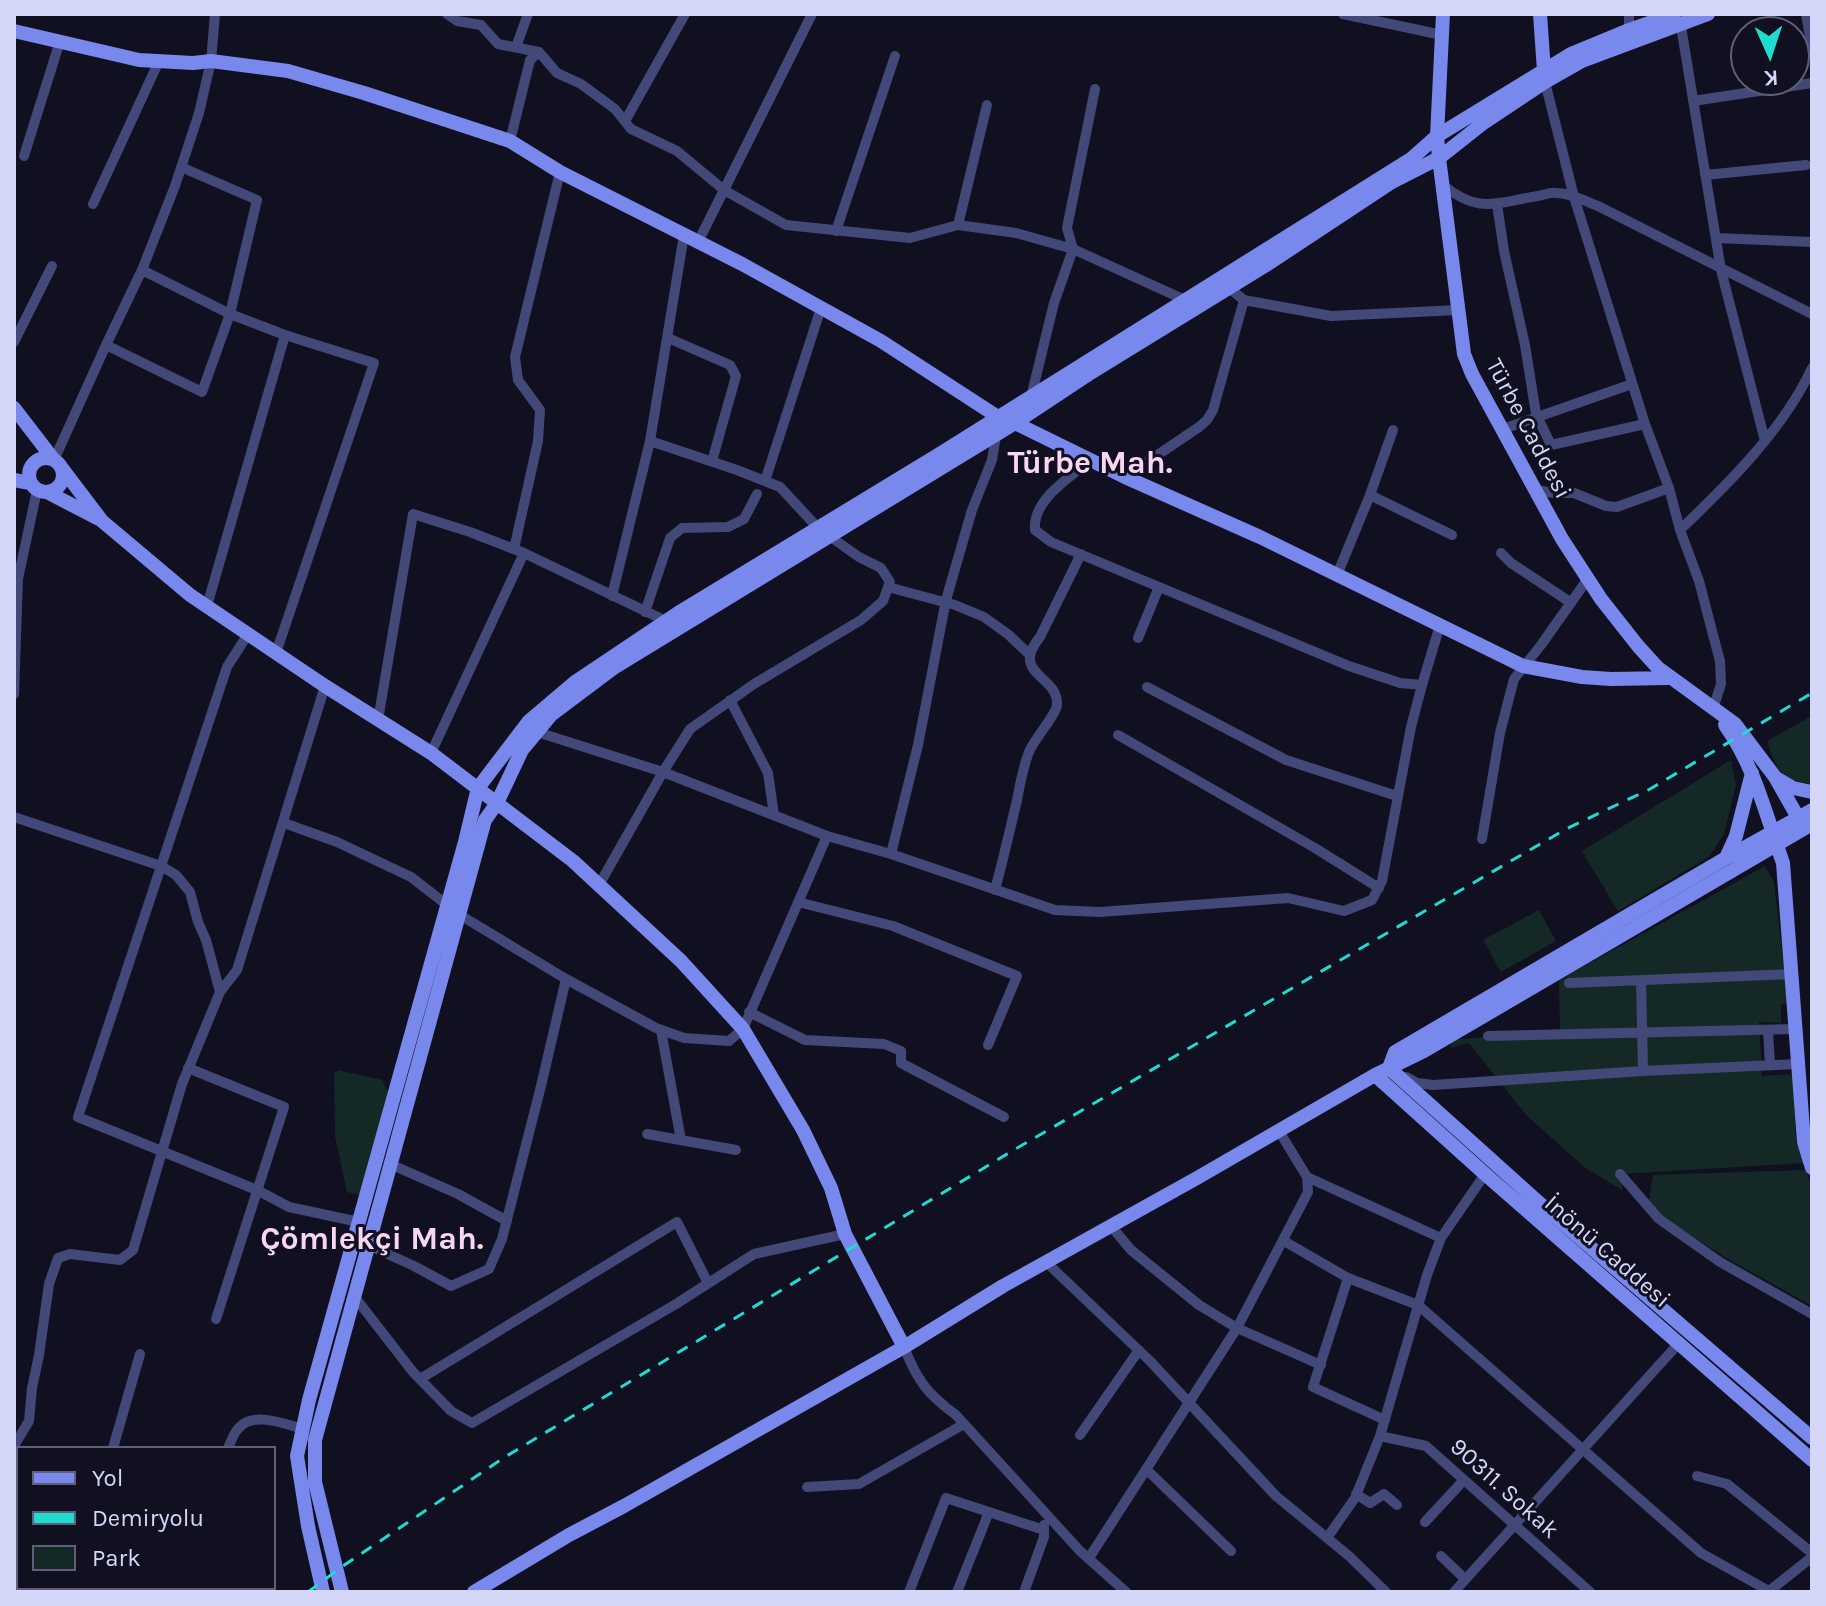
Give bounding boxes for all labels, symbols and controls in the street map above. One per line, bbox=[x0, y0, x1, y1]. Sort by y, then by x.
north arrow bbox=[1730, 16, 1810, 96]
text: K bbox=[1763, 65, 1779, 91]
street label: Türbe Caddesi bbox=[1479, 354, 1577, 504]
district label: Türbe Mah. bbox=[1007, 445, 1173, 483]
street label: İnönü Caddesi bbox=[1538, 1189, 1676, 1315]
district label: Çömlekçi Mah. bbox=[260, 1221, 484, 1259]
street label: 90311. Sokak bbox=[1444, 1433, 1564, 1545]
legend bbox=[16, 1446, 276, 1590]
text: Yol bbox=[92, 1464, 123, 1492]
text: Demiryolu bbox=[92, 1504, 204, 1532]
text: Park bbox=[92, 1544, 141, 1572]

